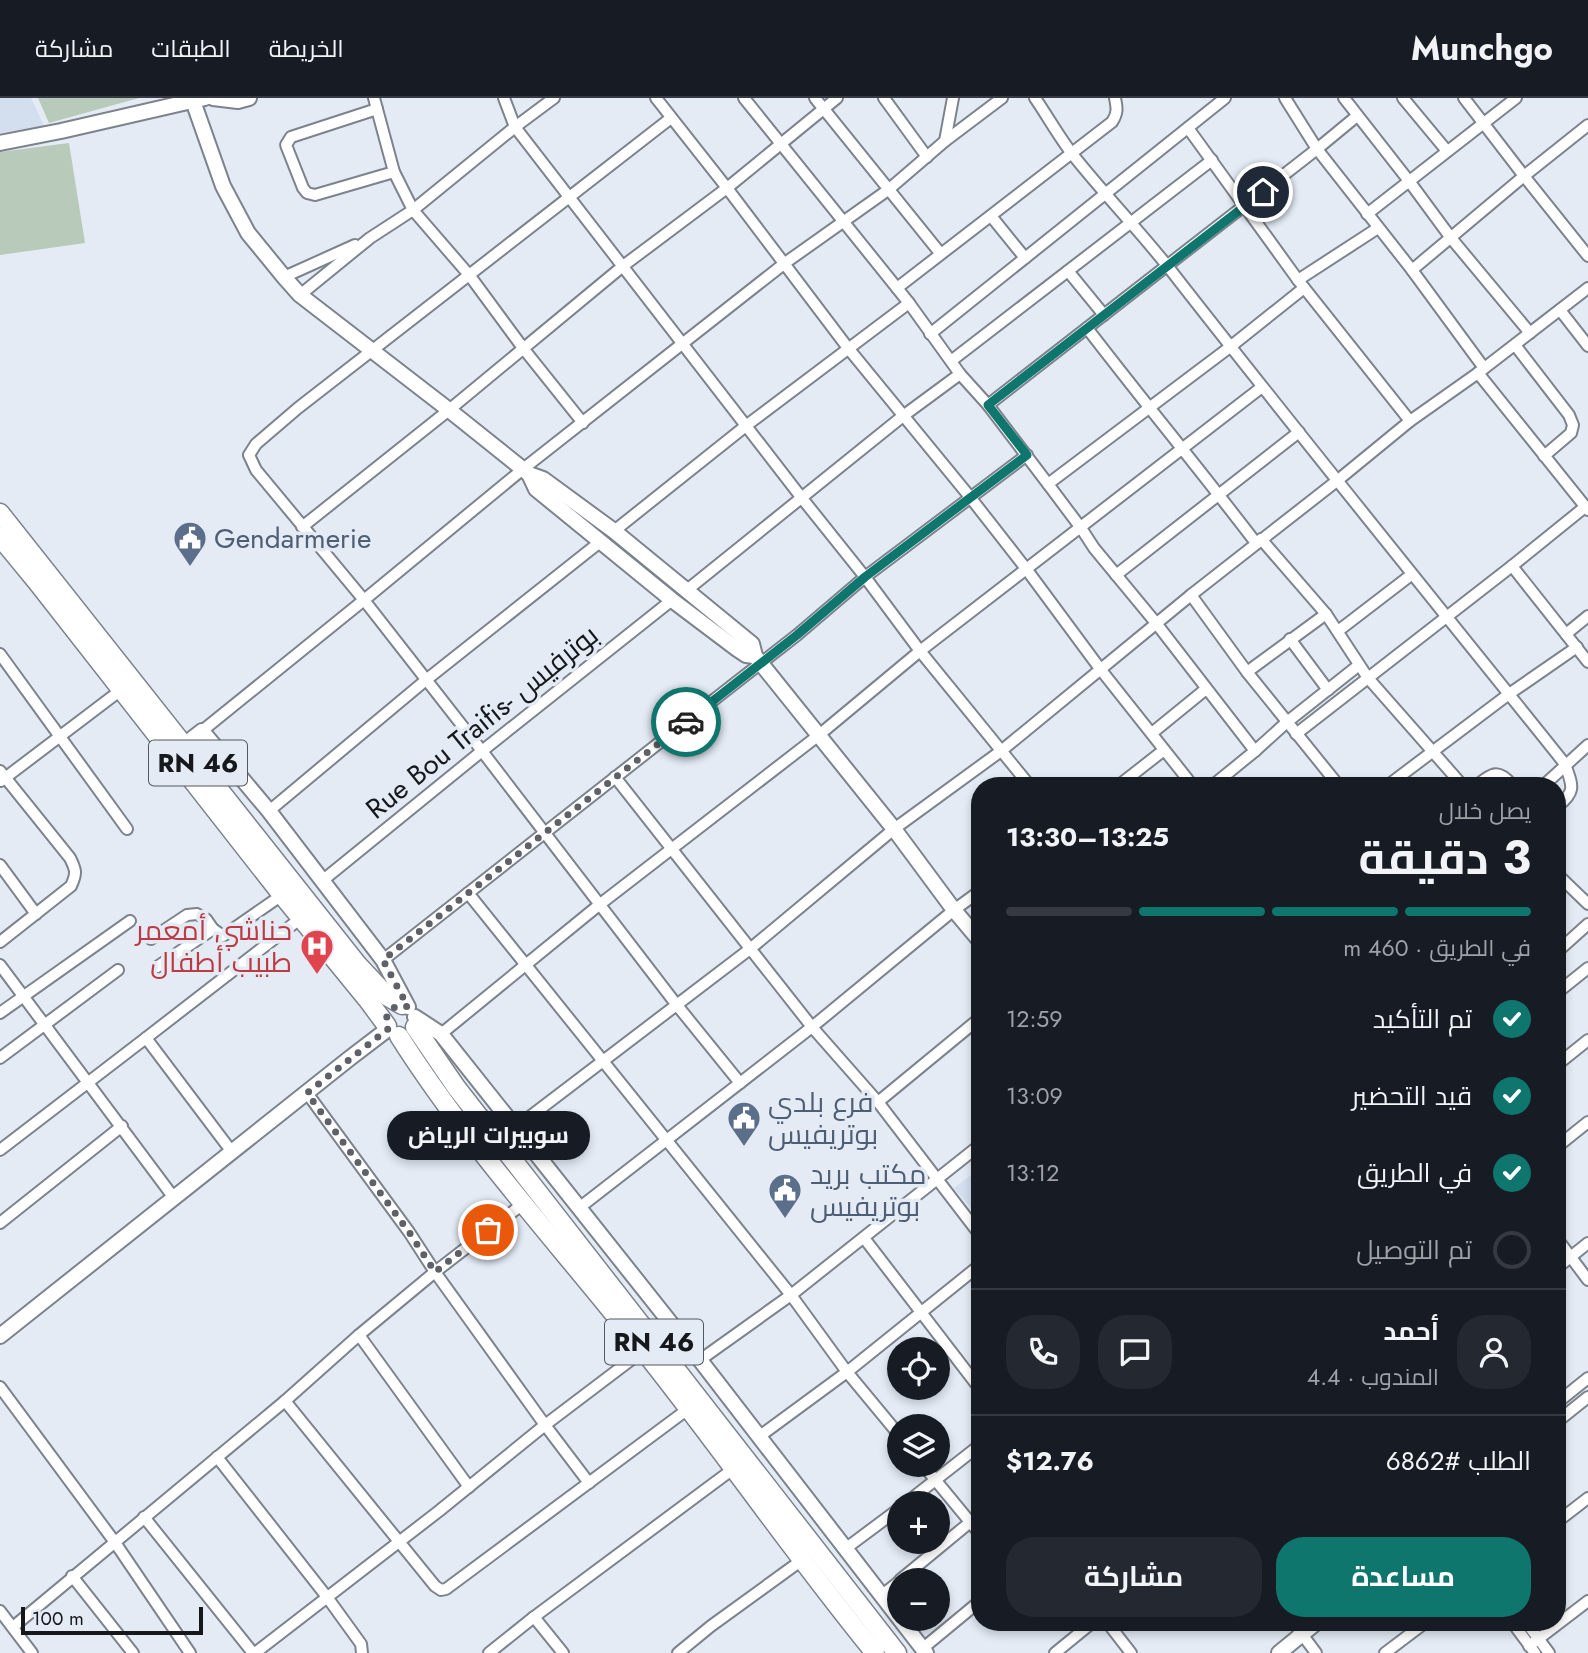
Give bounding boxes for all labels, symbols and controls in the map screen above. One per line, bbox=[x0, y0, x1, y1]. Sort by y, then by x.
text: Munchgo bbox=[1411, 25, 1553, 72]
text: مشاركة bbox=[35, 31, 113, 66]
text: الطبقات bbox=[151, 31, 231, 66]
text: الخريطة bbox=[269, 31, 344, 66]
pin bbox=[1233, 162, 1293, 222]
icon: home bbox=[1244, 173, 1282, 211]
place label: Gendarmerie bbox=[214, 518, 371, 559]
public building icon: Gendarmerie bbox=[171, 519, 209, 568]
street label: Rue Bou Traifis- بوترفيس bbox=[357, 615, 607, 829]
courier bbox=[651, 687, 721, 757]
icon: car bbox=[667, 703, 705, 741]
road number: RN 46 bbox=[149, 740, 247, 786]
text: يصل خلال bbox=[1439, 794, 1531, 828]
text: 13:25–13:30 bbox=[1006, 818, 1169, 856]
text: 3 دقيقة bbox=[1359, 825, 1531, 891]
place label: حناشي أمعمر طبيب أطفال bbox=[134, 910, 292, 983]
hospital icon: حناشي أمعمر طبيب أطفال bbox=[298, 927, 336, 976]
text: في الطريق · 460 m bbox=[1343, 931, 1531, 965]
text: تم التأكيد bbox=[1373, 1000, 1472, 1038]
icon: check bbox=[1493, 1000, 1531, 1038]
text: 12:59 bbox=[1006, 1002, 1063, 1036]
text: قيد التحضير bbox=[1352, 1077, 1472, 1115]
icon: check bbox=[1493, 1077, 1531, 1115]
text: 13:09 bbox=[1006, 1079, 1063, 1113]
place label: فرع بلدي بوتريفيس bbox=[768, 1082, 878, 1155]
public building icon: فرع بلدي بوتريفيس bbox=[725, 1099, 763, 1148]
callout: سوبيرات الرياض bbox=[386, 1111, 590, 1160]
text: سوبيرات الرياض bbox=[408, 1118, 569, 1152]
place label: مكتب بريد بوتريفيس bbox=[810, 1154, 926, 1227]
text: في الطريق bbox=[1357, 1154, 1472, 1192]
icon: check bbox=[1493, 1154, 1531, 1192]
text: 13:12 bbox=[1006, 1156, 1059, 1190]
public building icon: مكتب بريد بوتريفيس bbox=[766, 1171, 804, 1220]
pin bbox=[458, 1200, 518, 1260]
icon: bag bbox=[469, 1211, 507, 1249]
text: تم التوصيل bbox=[1356, 1231, 1472, 1269]
text: أحمد bbox=[1383, 1312, 1439, 1350]
button: phone bbox=[1006, 1315, 1080, 1389]
button: chat bbox=[1098, 1315, 1172, 1389]
button: person bbox=[1457, 1315, 1531, 1389]
road number: RN 46 bbox=[605, 1320, 703, 1364]
map controls bbox=[887, 1337, 950, 1631]
button: locate bbox=[887, 1337, 950, 1400]
text: المندوب · 4.4 bbox=[1307, 1360, 1439, 1394]
button: layers bbox=[887, 1414, 950, 1477]
text: $12.76 bbox=[1006, 1442, 1094, 1480]
text: الطلب #6862 bbox=[1386, 1442, 1531, 1480]
button: + bbox=[887, 1491, 950, 1554]
button: مشاركة bbox=[1006, 1537, 1262, 1617]
button: مساعدة bbox=[1276, 1537, 1531, 1617]
button: − bbox=[887, 1568, 950, 1631]
scale bar bbox=[21, 1604, 203, 1636]
text: 100 m bbox=[32, 1605, 84, 1632]

